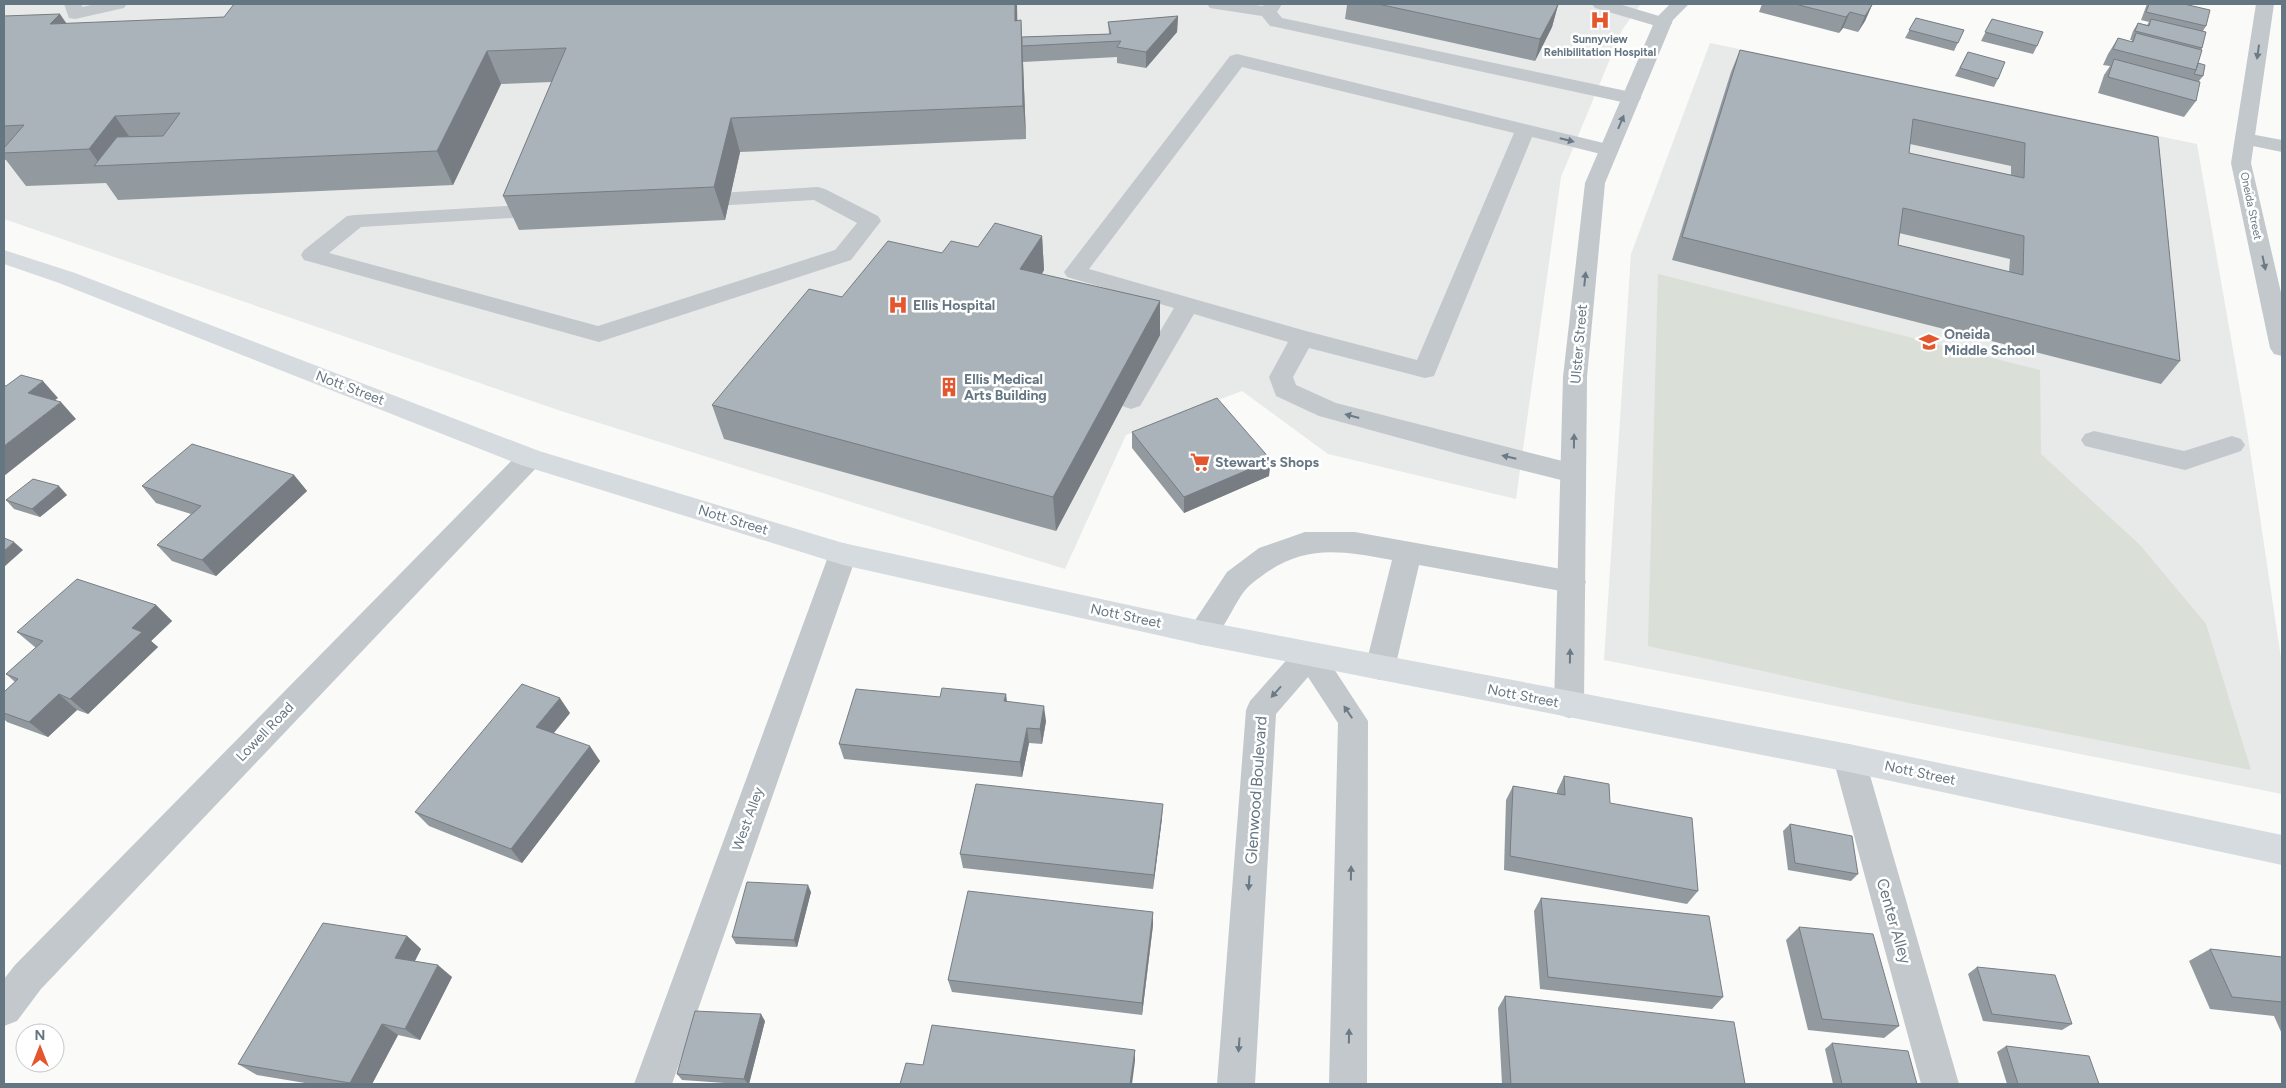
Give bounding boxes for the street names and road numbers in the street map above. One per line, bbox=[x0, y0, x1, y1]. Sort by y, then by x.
street label: Oneida Street bbox=[2237, 171, 2265, 241]
street label: Ulster Street bbox=[1567, 304, 1591, 384]
street label: Nott Street bbox=[313, 367, 387, 409]
street label: Nott Street bbox=[696, 501, 770, 539]
street label: Nott Street bbox=[1089, 600, 1163, 632]
street label: Nott Street bbox=[1486, 681, 1560, 711]
street label: Lowell Road bbox=[233, 699, 297, 765]
street label: Glenwood Boulevard bbox=[1241, 715, 1271, 865]
street label: Nott Street bbox=[1883, 757, 1957, 789]
street label: West Alley bbox=[729, 784, 768, 853]
street label: Center Alley bbox=[1873, 876, 1915, 967]

